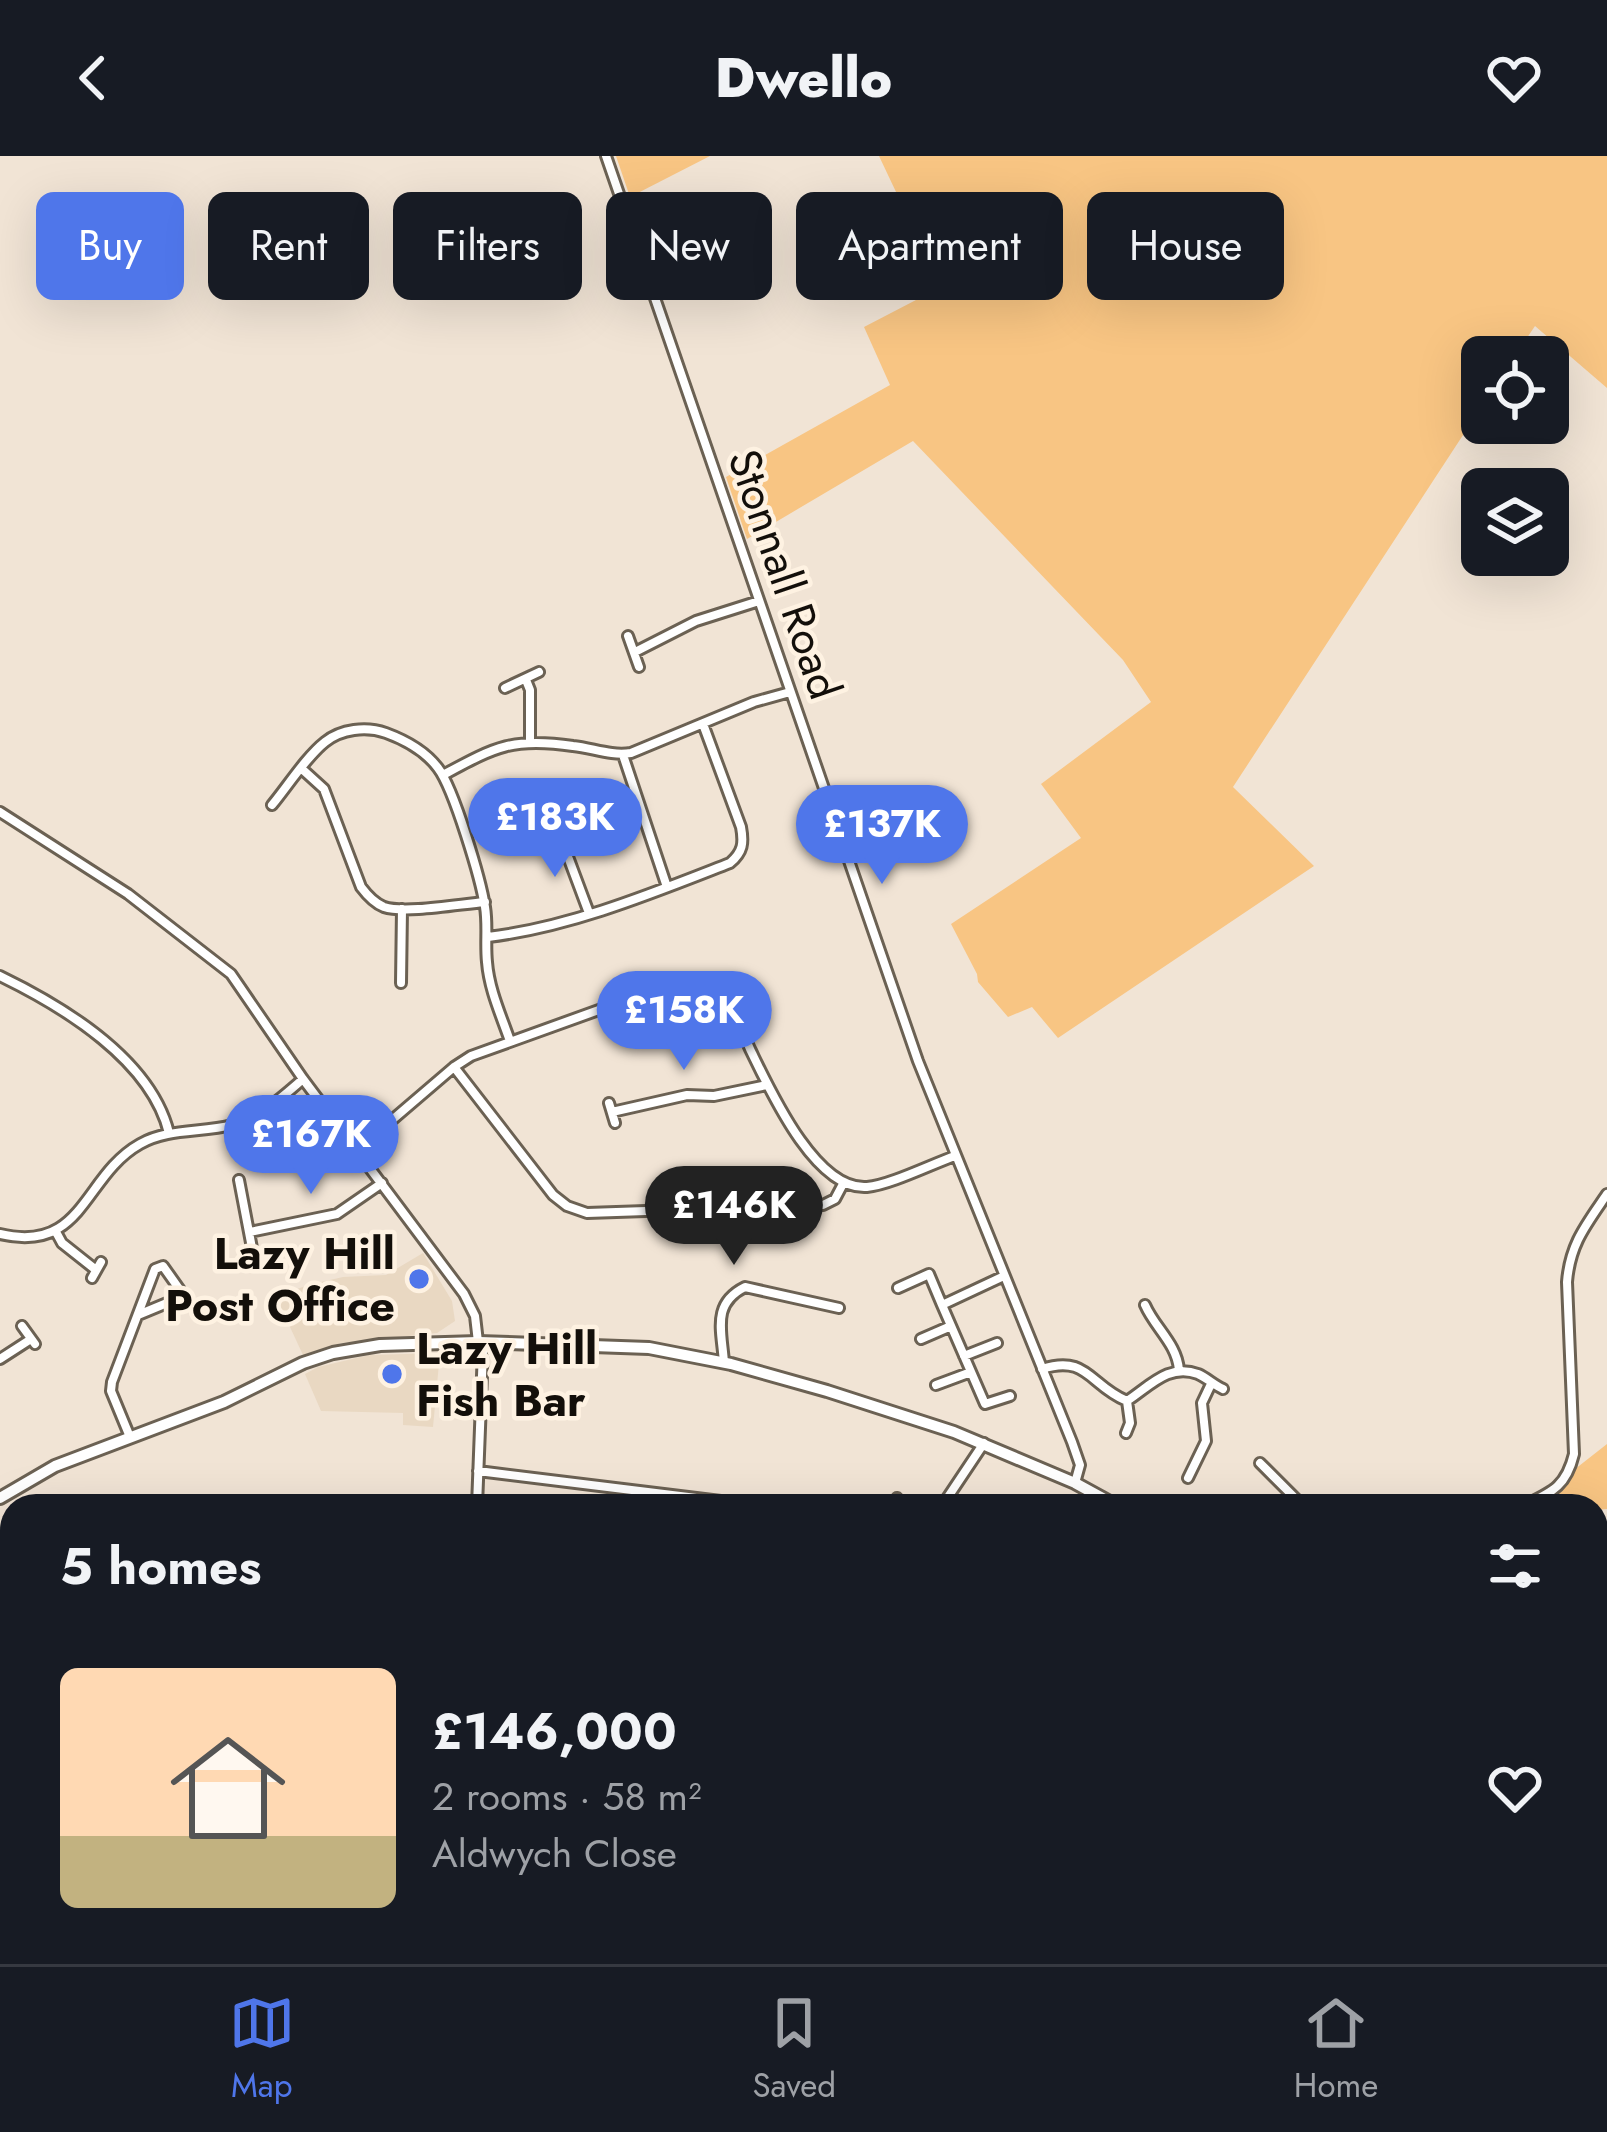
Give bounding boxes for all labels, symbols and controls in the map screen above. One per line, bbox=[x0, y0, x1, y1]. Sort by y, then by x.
text: Dwello bbox=[715, 39, 892, 117]
icon: back bbox=[60, 45, 126, 111]
icon: heart bbox=[1481, 45, 1547, 111]
chip: Buy bbox=[36, 192, 184, 300]
chip: Rent bbox=[208, 192, 369, 300]
chip: Filters bbox=[393, 192, 582, 300]
chip: New bbox=[606, 192, 772, 300]
chip: Apartment bbox=[796, 192, 1063, 300]
chip: House bbox=[1087, 192, 1284, 300]
map controls bbox=[1461, 336, 1569, 576]
button: locate bbox=[1461, 336, 1569, 444]
street label: Stonnall Road bbox=[711, 441, 858, 708]
button: layers bbox=[1461, 468, 1569, 576]
pin: £183K bbox=[471, 778, 639, 880]
pin: £137K bbox=[798, 785, 966, 887]
text: £183K bbox=[495, 788, 615, 845]
text: £137K bbox=[823, 795, 941, 852]
pin: £158K bbox=[600, 971, 768, 1073]
text: £158K bbox=[624, 981, 744, 1038]
pin: £167K bbox=[227, 1095, 395, 1197]
text: £167K bbox=[251, 1105, 371, 1162]
pin: £146K bbox=[650, 1166, 818, 1268]
text: £146K bbox=[672, 1176, 796, 1233]
place label: Lazy Hill Post Office bbox=[165, 1221, 395, 1338]
marker: Lazy Hill Post Office bbox=[406, 1266, 432, 1292]
place label: Lazy Hill Fish Bar bbox=[416, 1316, 597, 1433]
marker: Lazy Hill Fish Bar bbox=[379, 1361, 405, 1387]
text: 5 homes bbox=[60, 1529, 262, 1603]
icon: filters bbox=[1482, 1533, 1548, 1599]
text: £146,000 bbox=[432, 1694, 677, 1768]
icon: home bbox=[156, 1716, 300, 1860]
icon: heart bbox=[1482, 1755, 1548, 1821]
text: 2 rooms · 58 m² bbox=[432, 1768, 701, 1825]
text: Aldwych Close bbox=[432, 1825, 677, 1882]
tab: Map bbox=[229, 1990, 295, 2109]
tab: Saved bbox=[753, 1990, 836, 2109]
tab: Home bbox=[1294, 1990, 1378, 2109]

